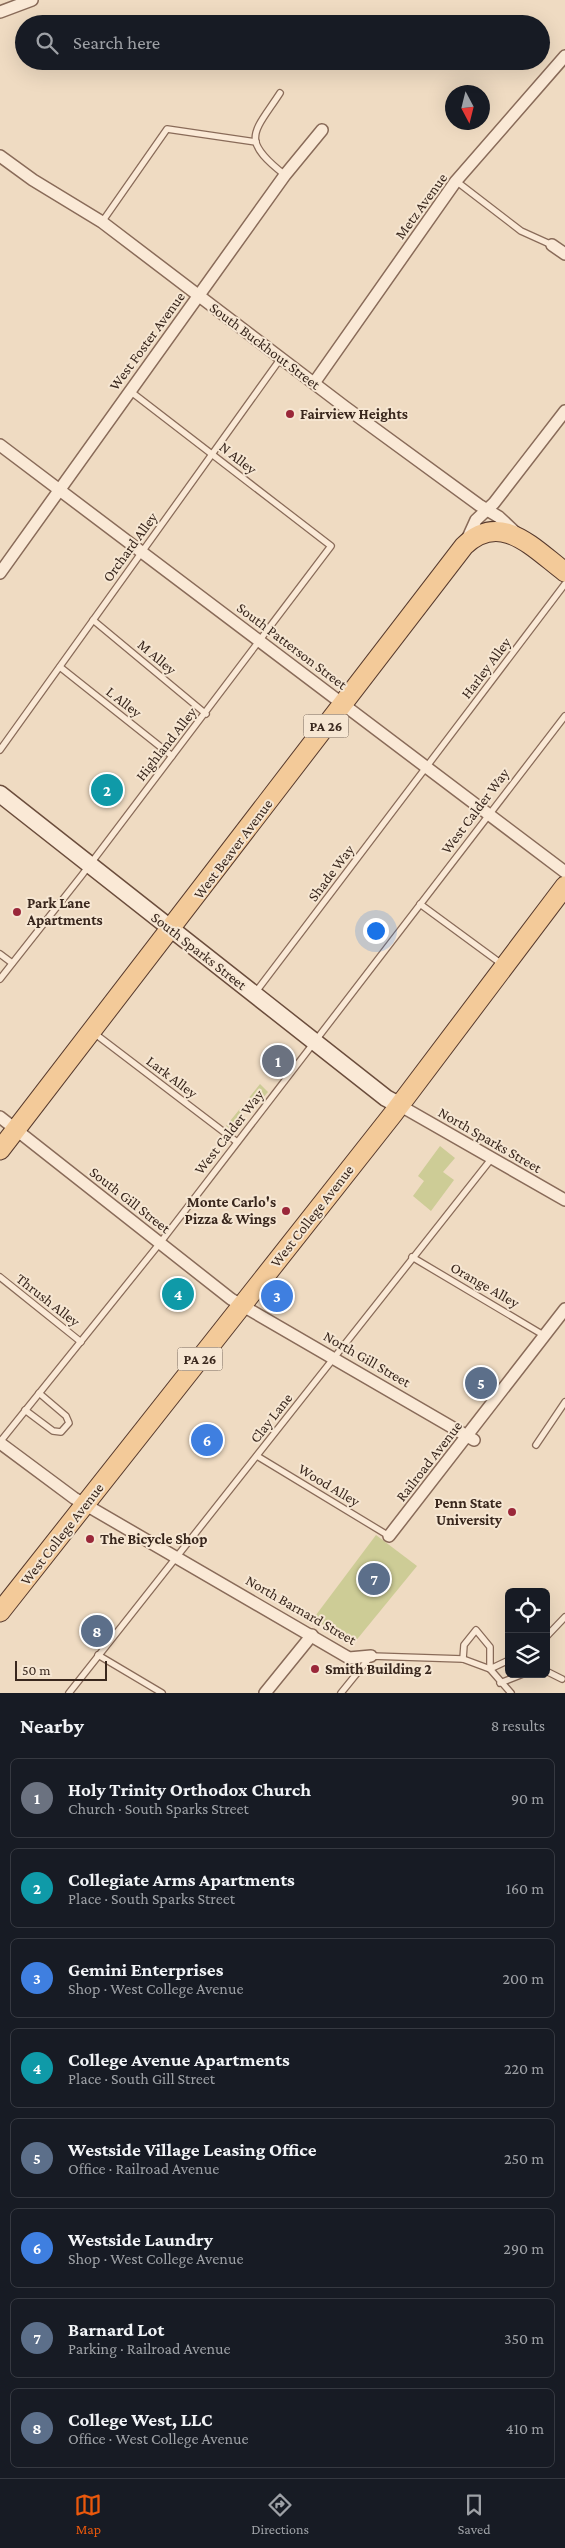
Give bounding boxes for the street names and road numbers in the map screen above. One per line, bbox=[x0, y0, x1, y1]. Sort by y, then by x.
street label: Metz Avenue bbox=[392, 170, 450, 242]
street label: West Foster Avenue bbox=[106, 288, 188, 393]
street label: South Buckhout Street bbox=[207, 299, 324, 393]
street label: N Alley bbox=[216, 439, 260, 478]
street label: Orchard Alley bbox=[99, 509, 161, 585]
street label: South Patterson Street bbox=[234, 599, 351, 693]
street label: Harley Alley bbox=[458, 634, 515, 702]
street label: M Alley bbox=[134, 636, 179, 678]
street label: L Alley bbox=[103, 683, 145, 722]
street label: Highland Alley bbox=[132, 704, 200, 784]
road number: PA 26 bbox=[304, 714, 348, 738]
street label: West Calder Way bbox=[438, 765, 513, 857]
street label: West Beaver Avenue bbox=[190, 796, 276, 902]
street label: Shade Way bbox=[305, 842, 358, 905]
street label: South Sparks Street bbox=[148, 909, 251, 995]
street label: Lark Alley bbox=[143, 1053, 201, 1102]
street label: West Calder Way bbox=[191, 1087, 268, 1178]
street label: North Sparks Street bbox=[435, 1104, 545, 1177]
street label: West College Avenue bbox=[267, 1162, 358, 1271]
street label: South Gill Street bbox=[87, 1164, 174, 1237]
street label: Orange Alley bbox=[447, 1259, 522, 1312]
street label: Thrush Alley bbox=[12, 1270, 83, 1331]
street label: North Gill Street bbox=[321, 1328, 414, 1391]
road number: PA 26 bbox=[178, 1348, 222, 1370]
street label: Clay Lane bbox=[247, 1390, 296, 1447]
street label: Railroad Avenue bbox=[393, 1417, 466, 1504]
street label: Wood Alley bbox=[295, 1460, 363, 1510]
street label: West College Avenue bbox=[17, 1480, 108, 1589]
street label: North Barnard Street bbox=[243, 1572, 360, 1649]

